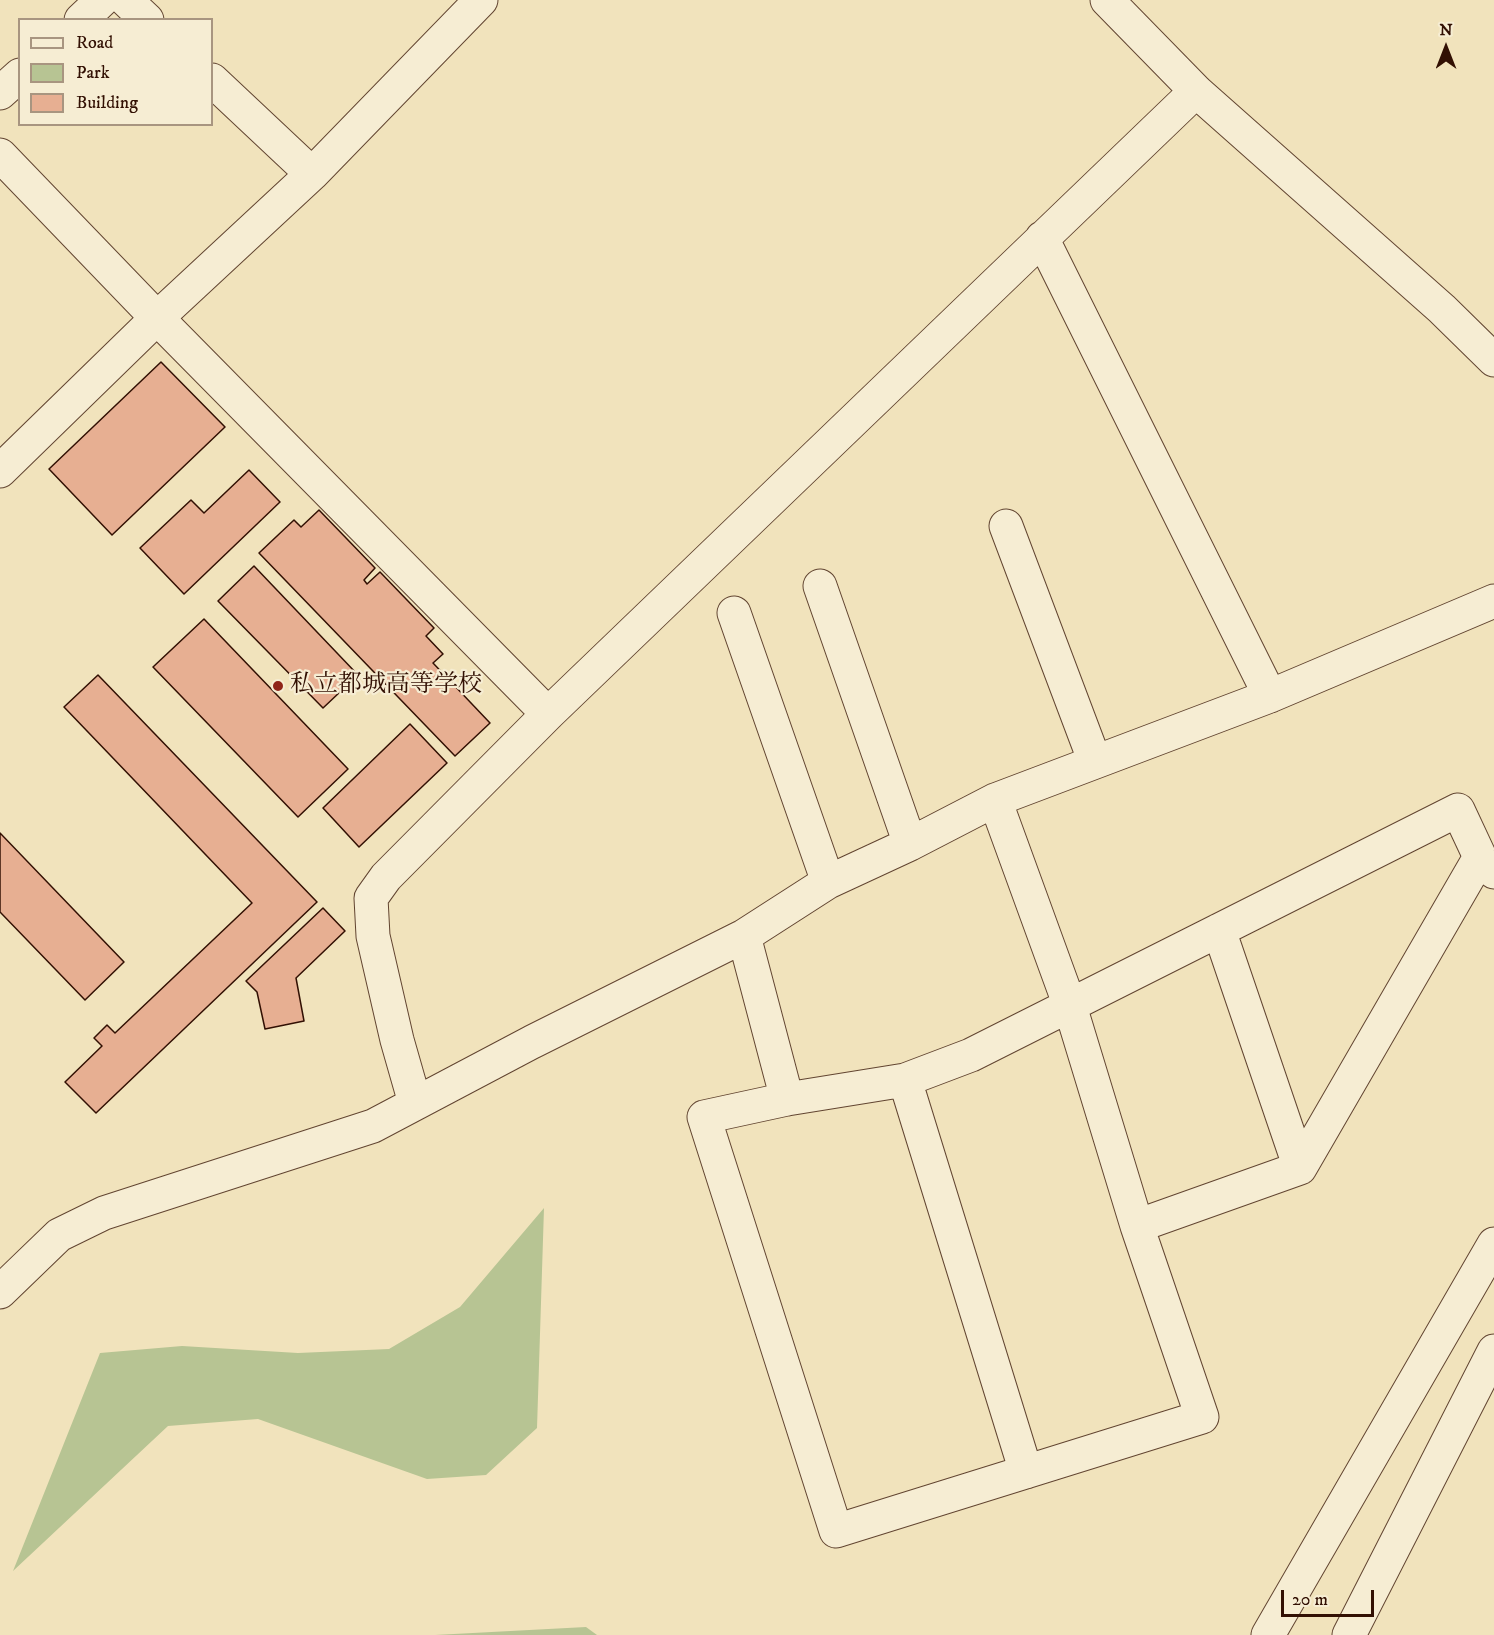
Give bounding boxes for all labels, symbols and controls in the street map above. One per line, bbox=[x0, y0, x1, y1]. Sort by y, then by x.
legend bbox=[18, 18, 213, 126]
north arrow bbox=[1416, 18, 1476, 78]
text: N bbox=[1439, 20, 1453, 40]
text: Road bbox=[76, 32, 113, 54]
text: Park bbox=[76, 62, 110, 84]
text: Building bbox=[76, 92, 138, 114]
place label: 私立都城高等学校 bbox=[290, 672, 482, 700]
marker: 私立都城高等学校 bbox=[271, 679, 285, 693]
scale bar bbox=[1284, 1578, 1377, 1616]
text: 20 m bbox=[1292, 1589, 1328, 1611]

